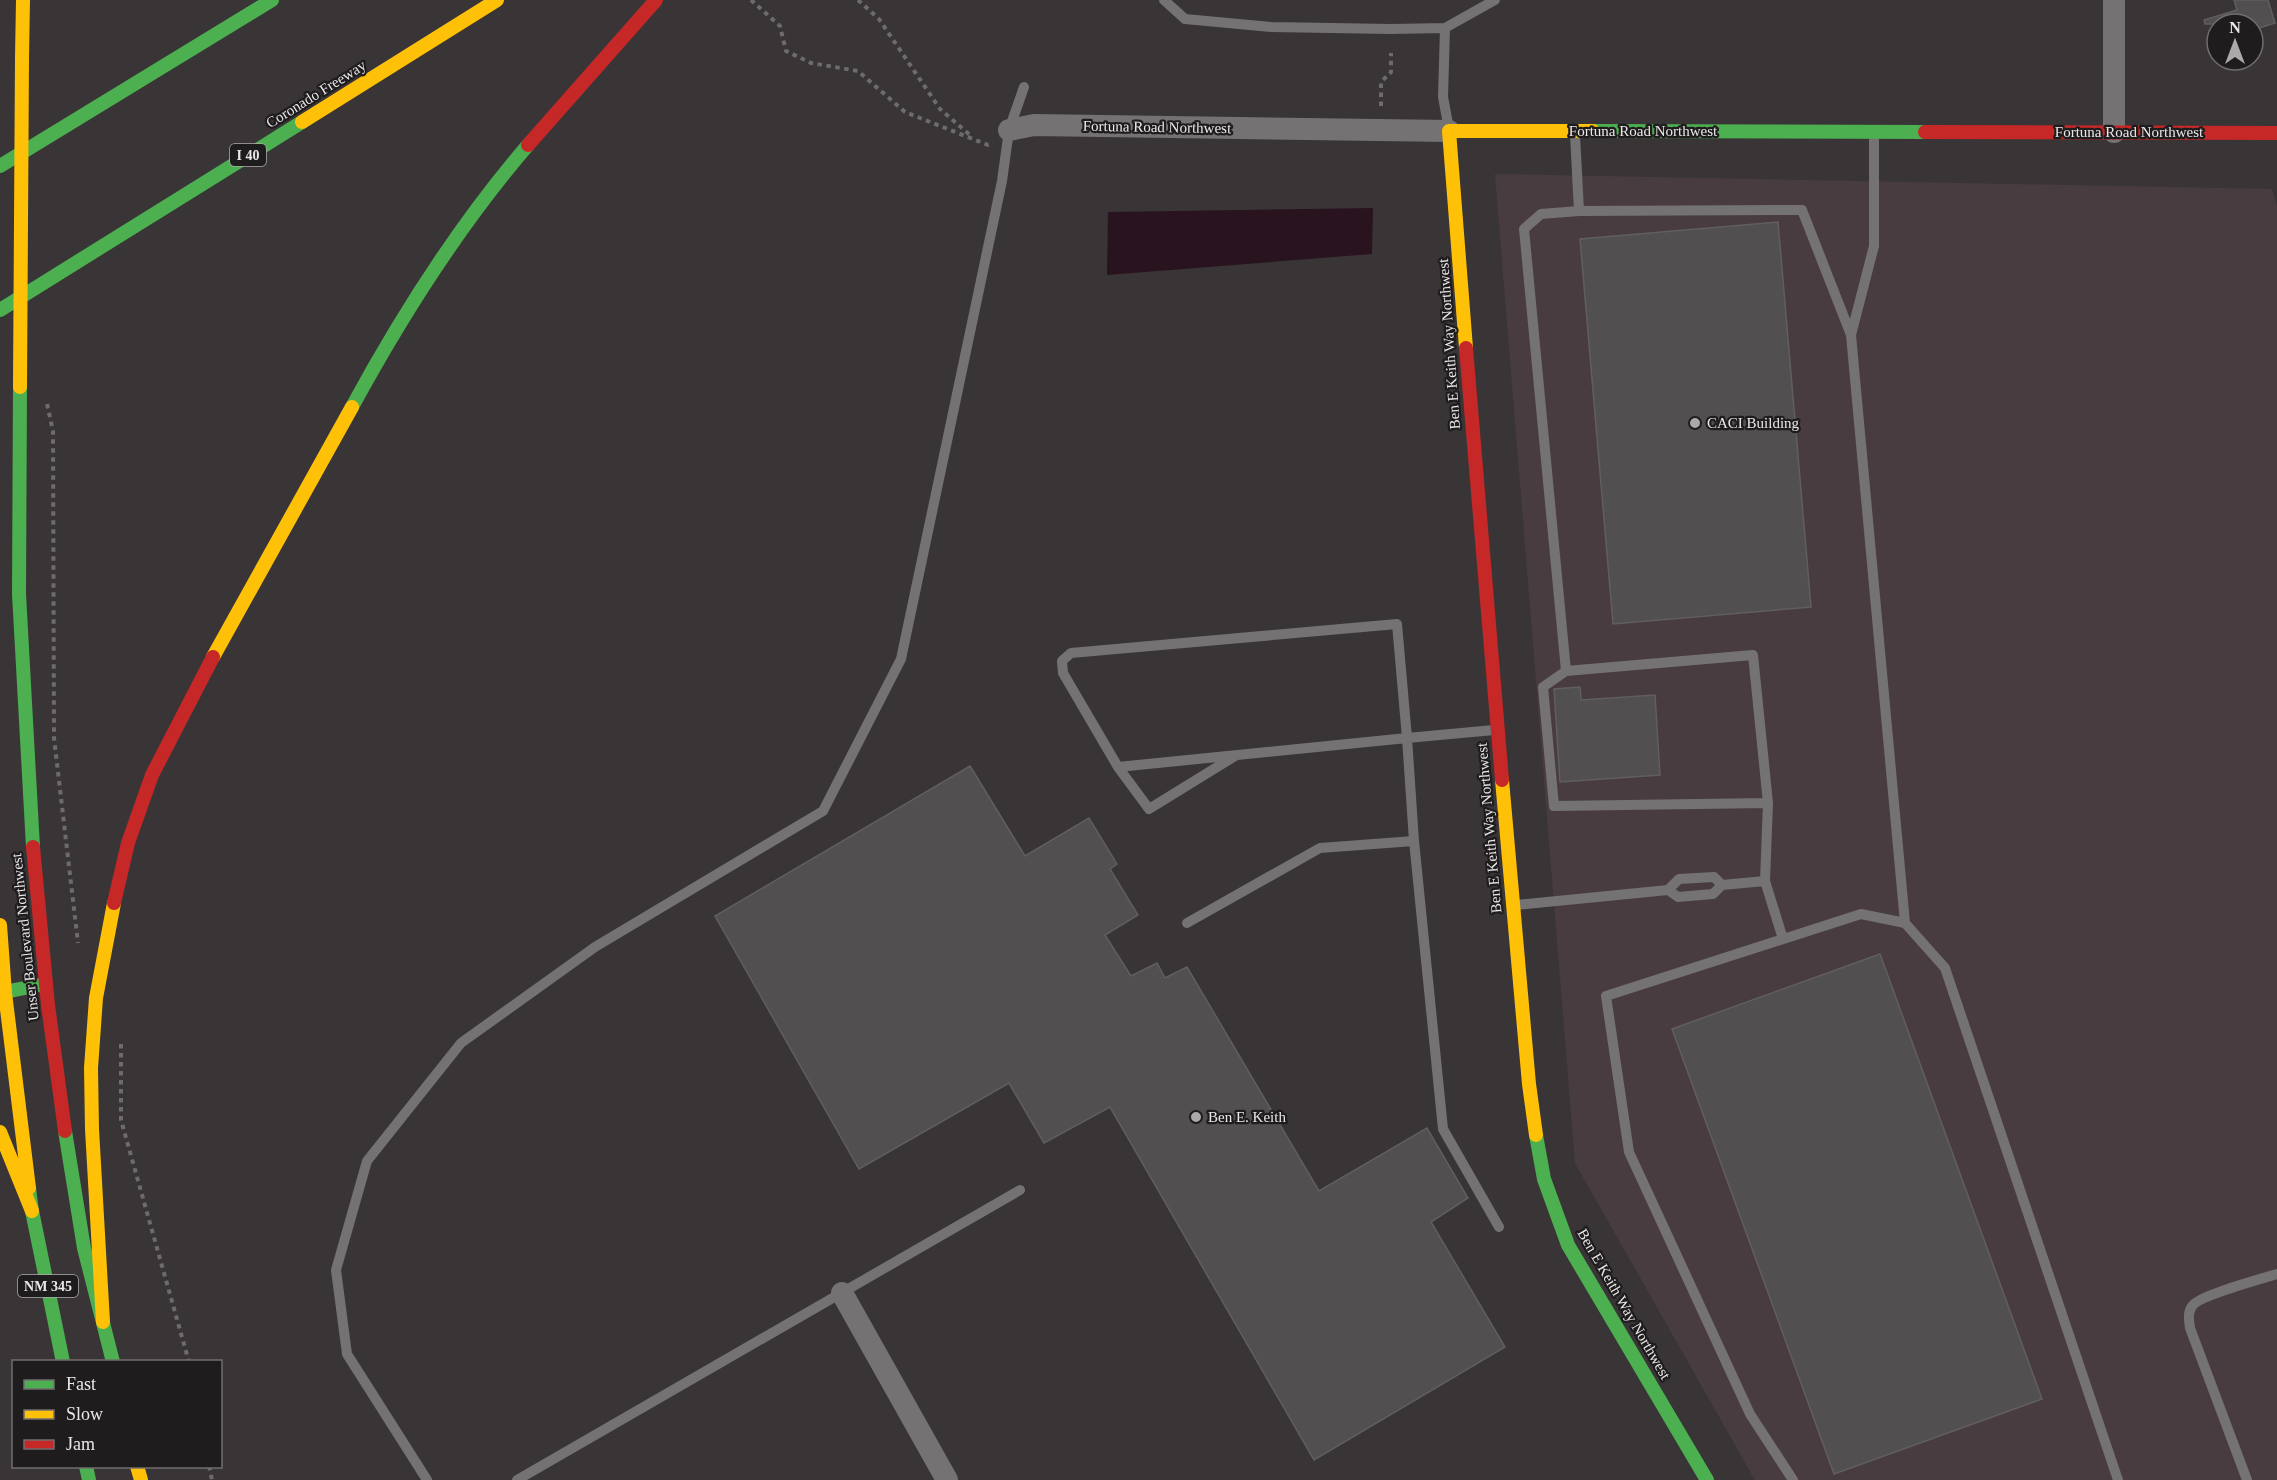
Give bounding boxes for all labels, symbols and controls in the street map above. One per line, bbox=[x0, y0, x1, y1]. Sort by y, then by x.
north arrow bbox=[2205, 12, 2265, 72]
text: N bbox=[2229, 19, 2241, 36]
street label: Coronado Freeway bbox=[263, 57, 369, 131]
street label: Fortuna Road Northwest bbox=[1083, 118, 1232, 136]
street label: Fortuna Road Northwest bbox=[1569, 123, 1718, 139]
street label: Fortuna Road Northwest bbox=[2055, 124, 2204, 140]
road number: I 40 bbox=[230, 144, 266, 166]
street label: Ben E Keith Way Northwest bbox=[1435, 257, 1463, 430]
place label: CACI Building bbox=[1707, 415, 1800, 431]
marker: CACI Building bbox=[1688, 416, 1702, 430]
street label: Ben E Keith Way Northwest bbox=[1474, 741, 1504, 914]
street label: Unser Boulevard Northwest bbox=[8, 852, 42, 1022]
place label: Ben E. Keith bbox=[1208, 1109, 1286, 1125]
marker: Ben E. Keith bbox=[1189, 1110, 1203, 1124]
street label: Ben E Keith Way Northwest bbox=[1574, 1226, 1674, 1383]
road number: NM 345 bbox=[18, 1275, 78, 1297]
legend bbox=[12, 1360, 222, 1468]
text: Fast bbox=[66, 1374, 96, 1394]
text: Slow bbox=[66, 1404, 103, 1424]
text: Jam bbox=[66, 1434, 95, 1454]

